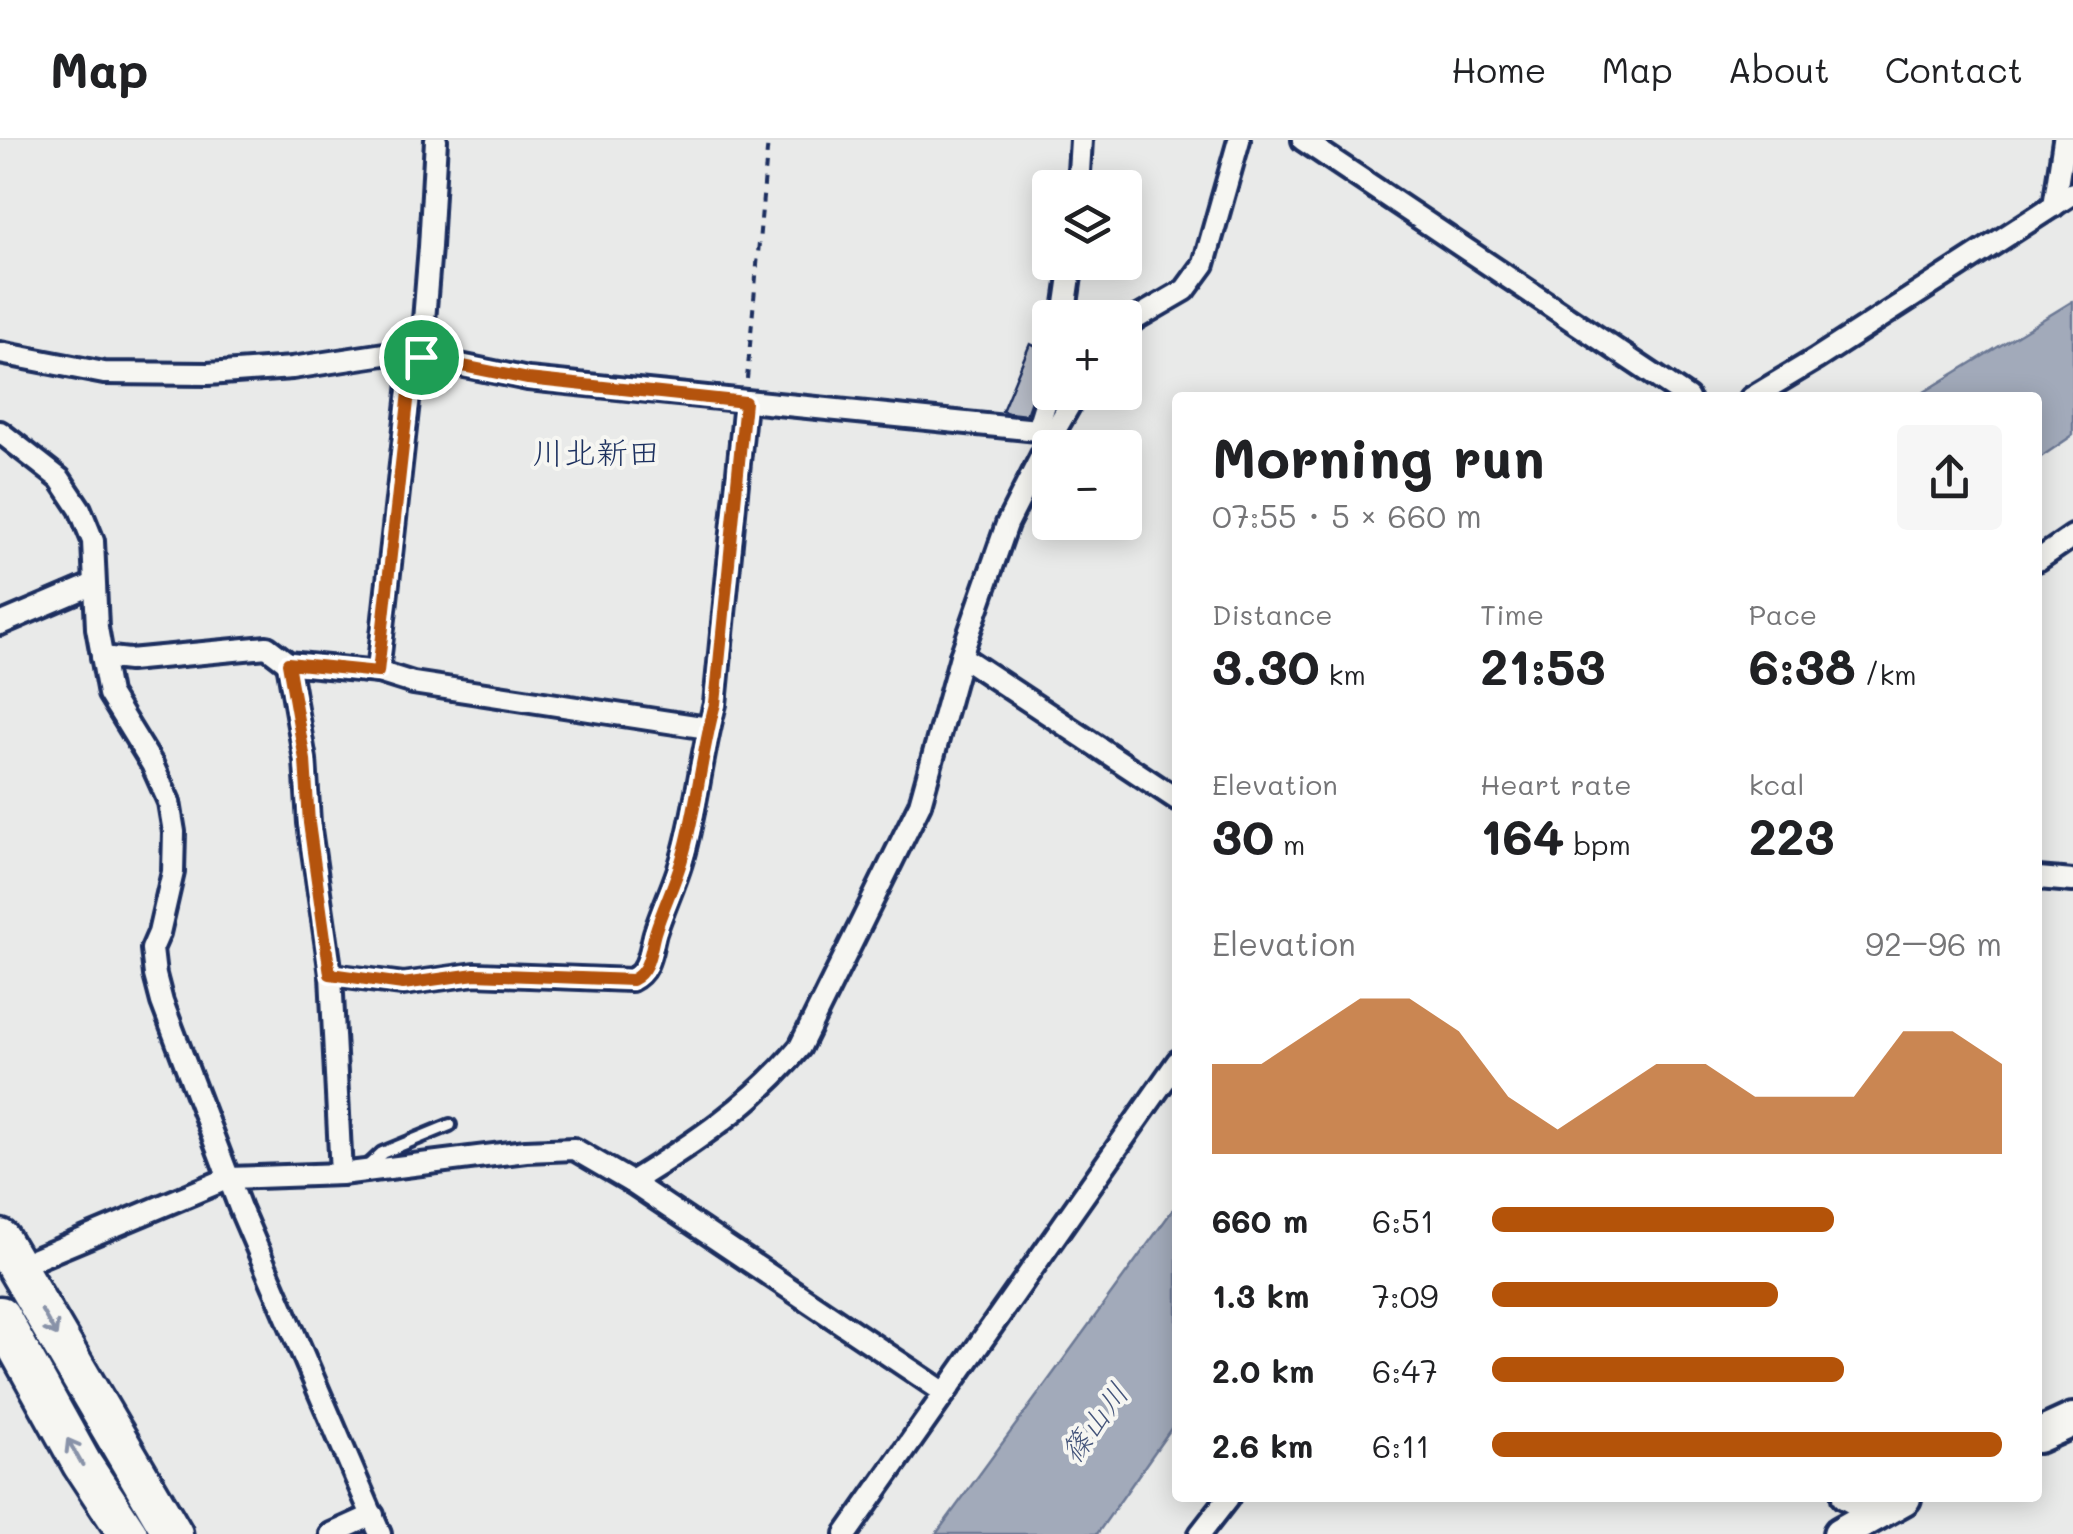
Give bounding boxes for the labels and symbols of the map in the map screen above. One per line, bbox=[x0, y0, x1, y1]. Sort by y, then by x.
pin bbox=[379, 315, 464, 400]
district label: 川北新田 bbox=[532, 430, 660, 472]
one-way arrow bbox=[39, 1308, 59, 1337]
water label: 篠山川 bbox=[1050, 1374, 1136, 1470]
one-way arrow bbox=[65, 1438, 85, 1467]

